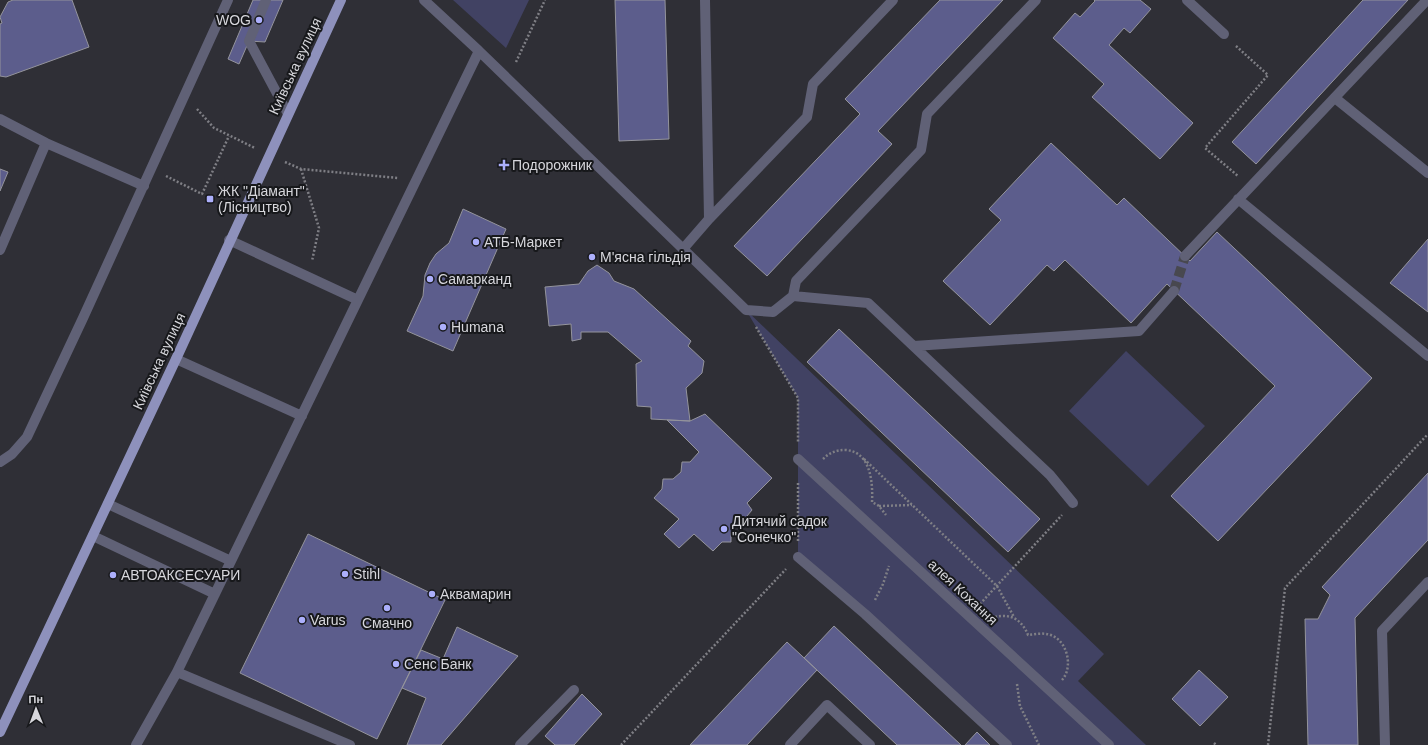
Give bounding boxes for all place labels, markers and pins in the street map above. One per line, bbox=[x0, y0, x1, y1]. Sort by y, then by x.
place label: WOG bbox=[216, 12, 251, 28]
marker: WOG bbox=[254, 15, 264, 25]
place label: Подорожник bbox=[512, 157, 593, 173]
marker: Подорожник bbox=[499, 160, 509, 170]
place label: ЖК "Діамант" (Лісництво) bbox=[218, 183, 305, 215]
marker: ЖК "Діамант" (Лісництво) bbox=[205, 194, 215, 204]
place label: АТБ-Маркет bbox=[484, 234, 563, 250]
marker: АТБ-Маркет bbox=[471, 237, 481, 247]
place label: М'ясна гільдія bbox=[600, 249, 691, 265]
marker: М'ясна гільдія bbox=[587, 252, 597, 262]
place label: Самарканд bbox=[438, 271, 511, 287]
marker: Самарканд bbox=[425, 274, 435, 284]
place label: Humana bbox=[451, 319, 504, 335]
marker: Humana bbox=[438, 322, 448, 332]
place label: Дитячий садок "Сонечко" bbox=[732, 513, 828, 545]
marker: Дитячий садок "Сонечко" bbox=[719, 524, 729, 534]
place label: Stihl bbox=[353, 566, 380, 582]
place label: АВТОАКСЕСУАРИ bbox=[121, 567, 240, 583]
marker: Stihl bbox=[340, 569, 350, 579]
marker: АВТОАКСЕСУАРИ bbox=[108, 570, 118, 580]
place label: Аквамарин bbox=[440, 586, 511, 602]
marker: Аквамарин bbox=[427, 589, 437, 599]
marker: Смачно bbox=[382, 603, 392, 613]
place label: Varus bbox=[310, 612, 346, 628]
marker: Varus bbox=[297, 615, 307, 625]
place label: Смачно bbox=[362, 615, 412, 631]
place label: Сенс Банк bbox=[404, 656, 472, 672]
marker: Сенс Банк bbox=[391, 659, 401, 669]

